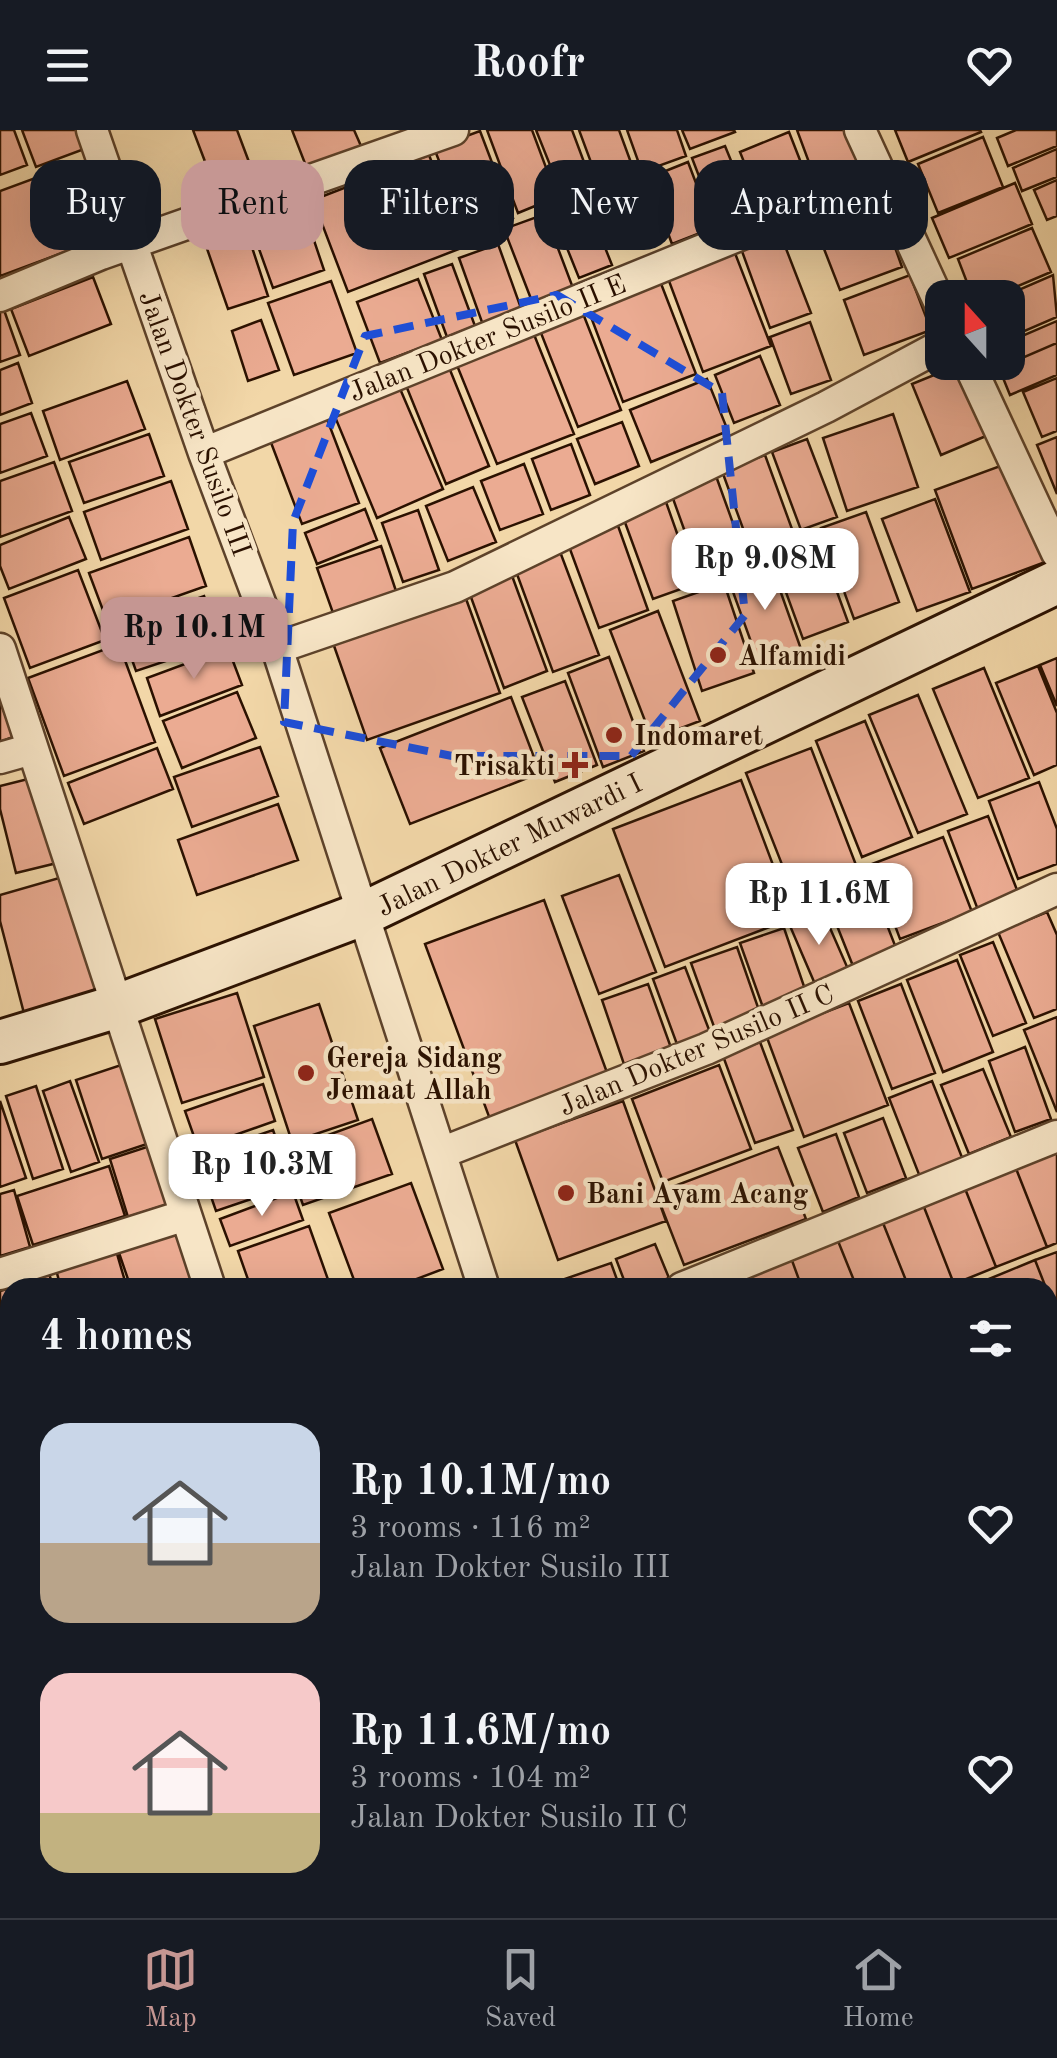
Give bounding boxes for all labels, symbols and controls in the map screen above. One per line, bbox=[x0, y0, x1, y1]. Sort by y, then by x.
icon: menu bbox=[40, 38, 95, 93]
icon: heart bbox=[962, 38, 1017, 93]
text: Roofr bbox=[472, 42, 585, 87]
chip: Buy bbox=[30, 160, 161, 250]
chip: Rent bbox=[181, 160, 324, 250]
chip: Filters bbox=[344, 160, 514, 250]
chip: New bbox=[534, 160, 674, 250]
chip: Apartment bbox=[694, 160, 928, 250]
street label: Jalan Dokter Susilo II E bbox=[346, 271, 631, 408]
north arrow bbox=[925, 280, 1025, 380]
map controls bbox=[925, 280, 1025, 380]
street label: Jalan Dokter Susilo III bbox=[132, 288, 254, 560]
pin: Rp 9.08M bbox=[662, 528, 868, 613]
text: Rp 9.08M bbox=[694, 544, 836, 576]
pin: Rp 10.1M bbox=[91, 597, 297, 682]
text: Rp 10.1M bbox=[123, 613, 265, 645]
marker: Alfamidi bbox=[707, 644, 729, 666]
place label: Alfamidi bbox=[738, 644, 846, 672]
marker: Indomaret bbox=[603, 724, 625, 746]
place label: Indomaret bbox=[634, 724, 763, 752]
place label: Trisakti bbox=[454, 754, 555, 782]
marker: Trisakti bbox=[564, 754, 586, 776]
street label: Jalan Dokter Muwardi I bbox=[373, 770, 647, 923]
pin: Rp 11.6M bbox=[716, 863, 922, 948]
text: Rp 11.6M bbox=[748, 879, 890, 911]
street label: Jalan Dokter Susilo II C bbox=[556, 981, 839, 1122]
place label: Gereja Sidang Jemaat Allah bbox=[326, 1046, 502, 1106]
marker: Gereja Sidang Jemaat Allah bbox=[295, 1062, 317, 1084]
pin: Rp 10.3M bbox=[159, 1134, 365, 1219]
text: Rp 10.3M bbox=[191, 1150, 333, 1182]
marker: Bani Ayam Acang bbox=[555, 1182, 577, 1204]
place label: Bani Ayam Acang bbox=[586, 1182, 809, 1210]
icon: filters bbox=[963, 1311, 1018, 1366]
text: 4 homes bbox=[40, 1317, 192, 1359]
text: Rp 10.1M/mo bbox=[350, 1462, 611, 1504]
icon: home bbox=[120, 1463, 240, 1583]
icon: heart bbox=[963, 1496, 1018, 1551]
text: 3 rooms · 116 m² bbox=[350, 1513, 591, 1545]
text: Jalan Dokter Susilo III bbox=[350, 1553, 670, 1585]
text: Rp 11.6M/mo bbox=[350, 1712, 611, 1754]
icon: home bbox=[120, 1713, 240, 1833]
icon: heart bbox=[963, 1746, 1018, 1801]
text: 3 rooms · 104 m² bbox=[350, 1763, 591, 1795]
text: Jalan Dokter Susilo II C bbox=[350, 1803, 688, 1835]
tab: Map bbox=[143, 1942, 198, 2037]
tab: Saved bbox=[485, 1942, 556, 2037]
tab: Home bbox=[843, 1942, 914, 2037]

